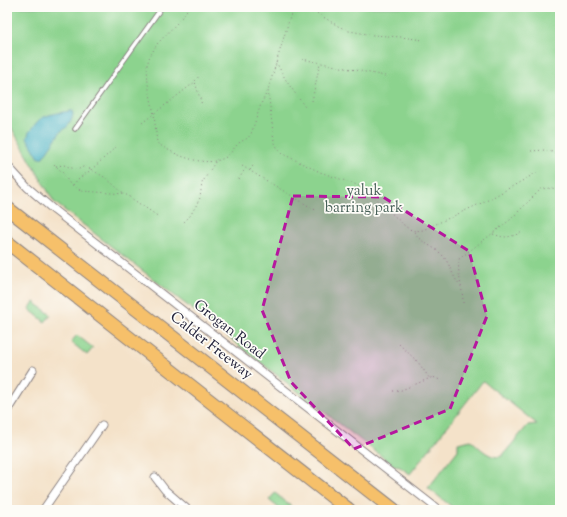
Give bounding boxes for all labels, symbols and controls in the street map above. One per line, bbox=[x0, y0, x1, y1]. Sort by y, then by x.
park label: yaluk barring park bbox=[325, 181, 403, 219]
street label: Grogan Road bbox=[189, 295, 270, 365]
street label: Calder Freeway bbox=[165, 307, 257, 385]

